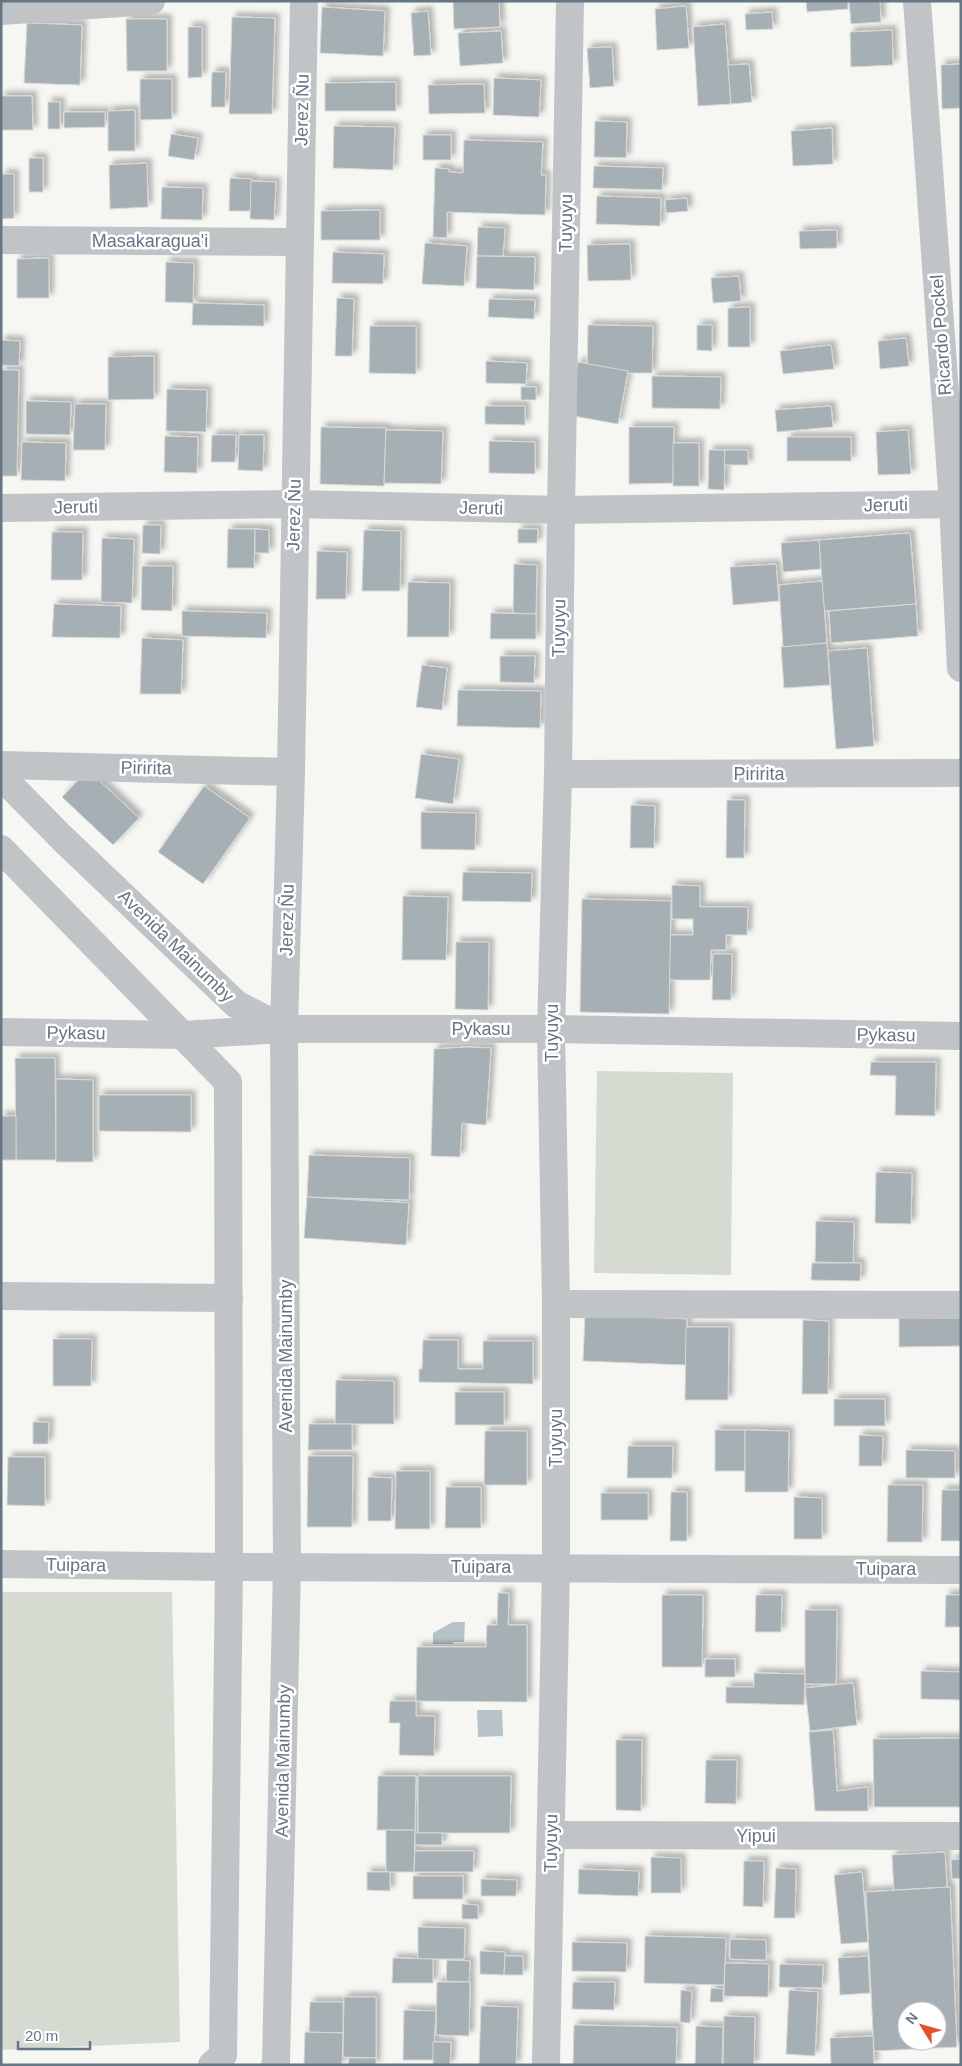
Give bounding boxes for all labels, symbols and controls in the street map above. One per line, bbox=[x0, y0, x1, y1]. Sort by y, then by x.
street label: Jerez Ñu bbox=[290, 74, 313, 146]
street label: Tuyuyu bbox=[555, 194, 577, 252]
street label: Masakaragua'i bbox=[92, 231, 208, 251]
street label: Ricardo Pockel bbox=[927, 274, 955, 396]
street label: Jerez Ñu bbox=[282, 479, 305, 551]
street label: Jeruti bbox=[864, 495, 908, 515]
street label: Jeruti bbox=[54, 497, 98, 517]
street label: Jeruti bbox=[459, 498, 503, 518]
street label: Tuyuyu bbox=[548, 599, 570, 657]
street label: Piririta bbox=[120, 758, 173, 778]
street label: Piririta bbox=[733, 764, 785, 784]
street label: Jerez Ñu bbox=[275, 884, 298, 956]
street label: Avenida Mainumby bbox=[114, 886, 238, 1006]
street label: Tuyuyu bbox=[542, 1004, 562, 1062]
street label: Pykasu bbox=[451, 1019, 511, 1039]
street label: Pykasu bbox=[46, 1022, 106, 1044]
street label: Pykasu bbox=[856, 1024, 916, 1046]
street label: Avenida Mainumby bbox=[276, 1280, 296, 1432]
street label: Tuyuyu bbox=[546, 1409, 566, 1467]
street label: Tuipara bbox=[46, 1554, 107, 1576]
street label: Tuipara bbox=[451, 1557, 512, 1577]
street label: Tuipara bbox=[856, 1559, 917, 1579]
street label: Avenida Mainumby bbox=[272, 1684, 294, 1838]
street label: Tuyuyu bbox=[540, 1814, 562, 1872]
street label: Yipui bbox=[736, 1826, 776, 1846]
north arrow bbox=[897, 2001, 947, 2051]
text: N bbox=[902, 2009, 921, 2027]
scale bar bbox=[18, 2018, 90, 2050]
text: 20 m bbox=[25, 2027, 58, 2044]

